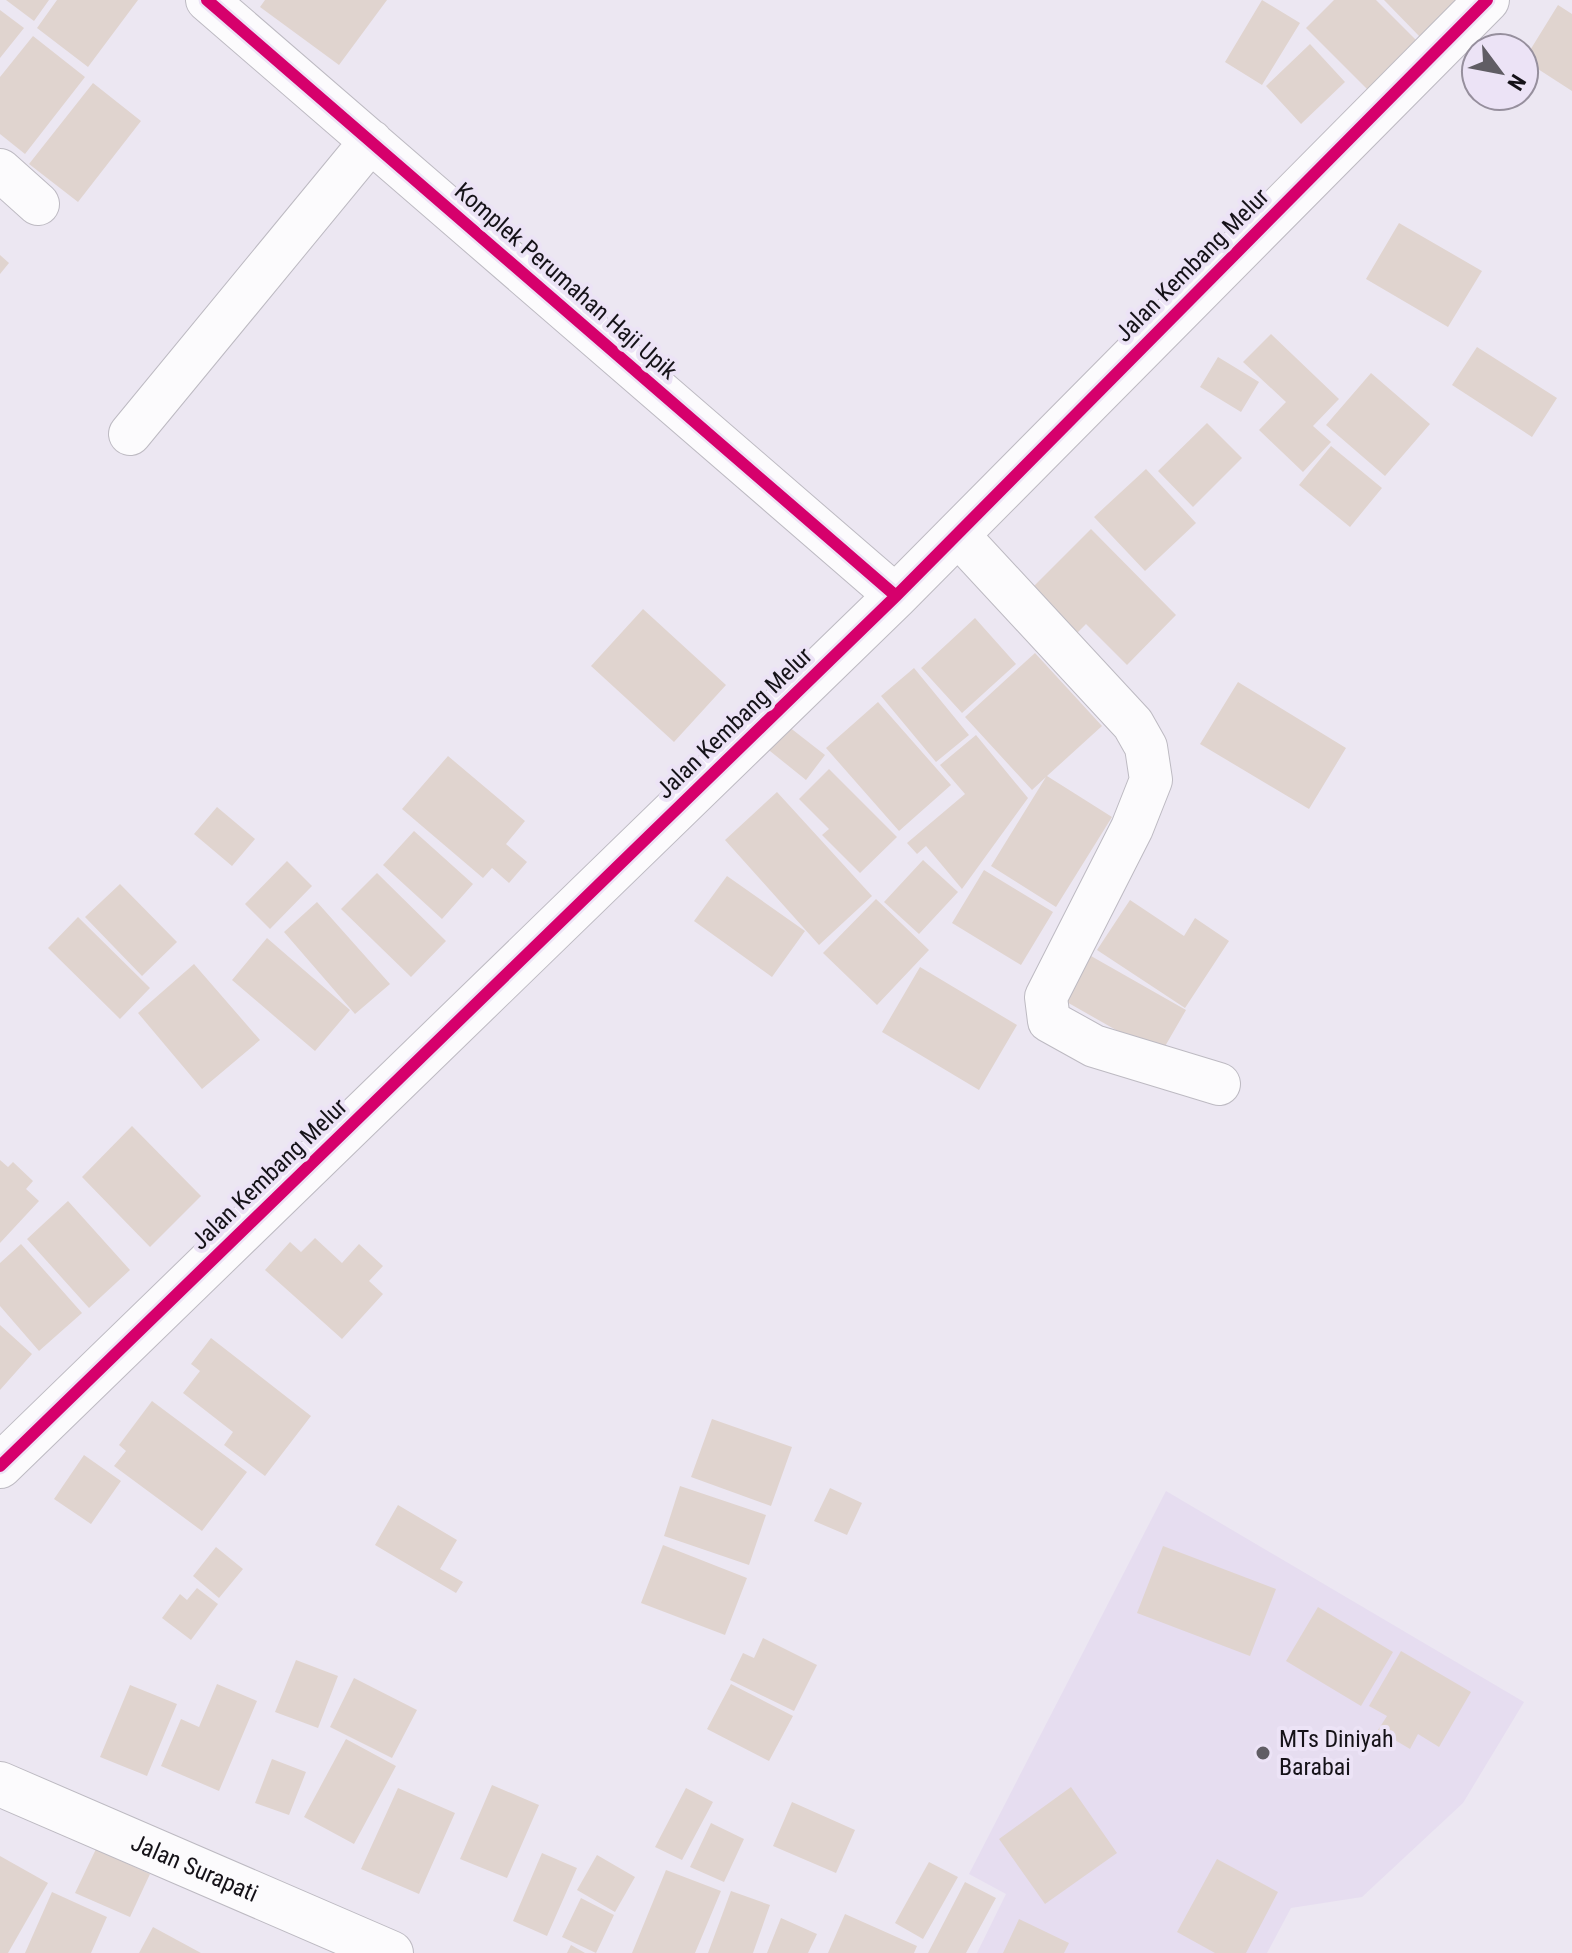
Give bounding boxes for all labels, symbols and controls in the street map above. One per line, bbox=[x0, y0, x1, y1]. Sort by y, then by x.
north arrow bbox=[1460, 32, 1540, 112]
text: N bbox=[1502, 70, 1531, 95]
street label: Komplek Perumahan Haji Upik bbox=[449, 177, 683, 385]
street label: Jalan Kembang Melur bbox=[1109, 182, 1275, 348]
street label: Jalan Kembang Melur bbox=[650, 642, 818, 804]
street label: Jalan Kembang Melur bbox=[185, 1093, 353, 1255]
place label: MTs Diniyah Barabai bbox=[1279, 1725, 1394, 1781]
marker: MTs Diniyah Barabai bbox=[1254, 1744, 1272, 1762]
street label: Jalan Surapati bbox=[127, 1828, 262, 1908]

